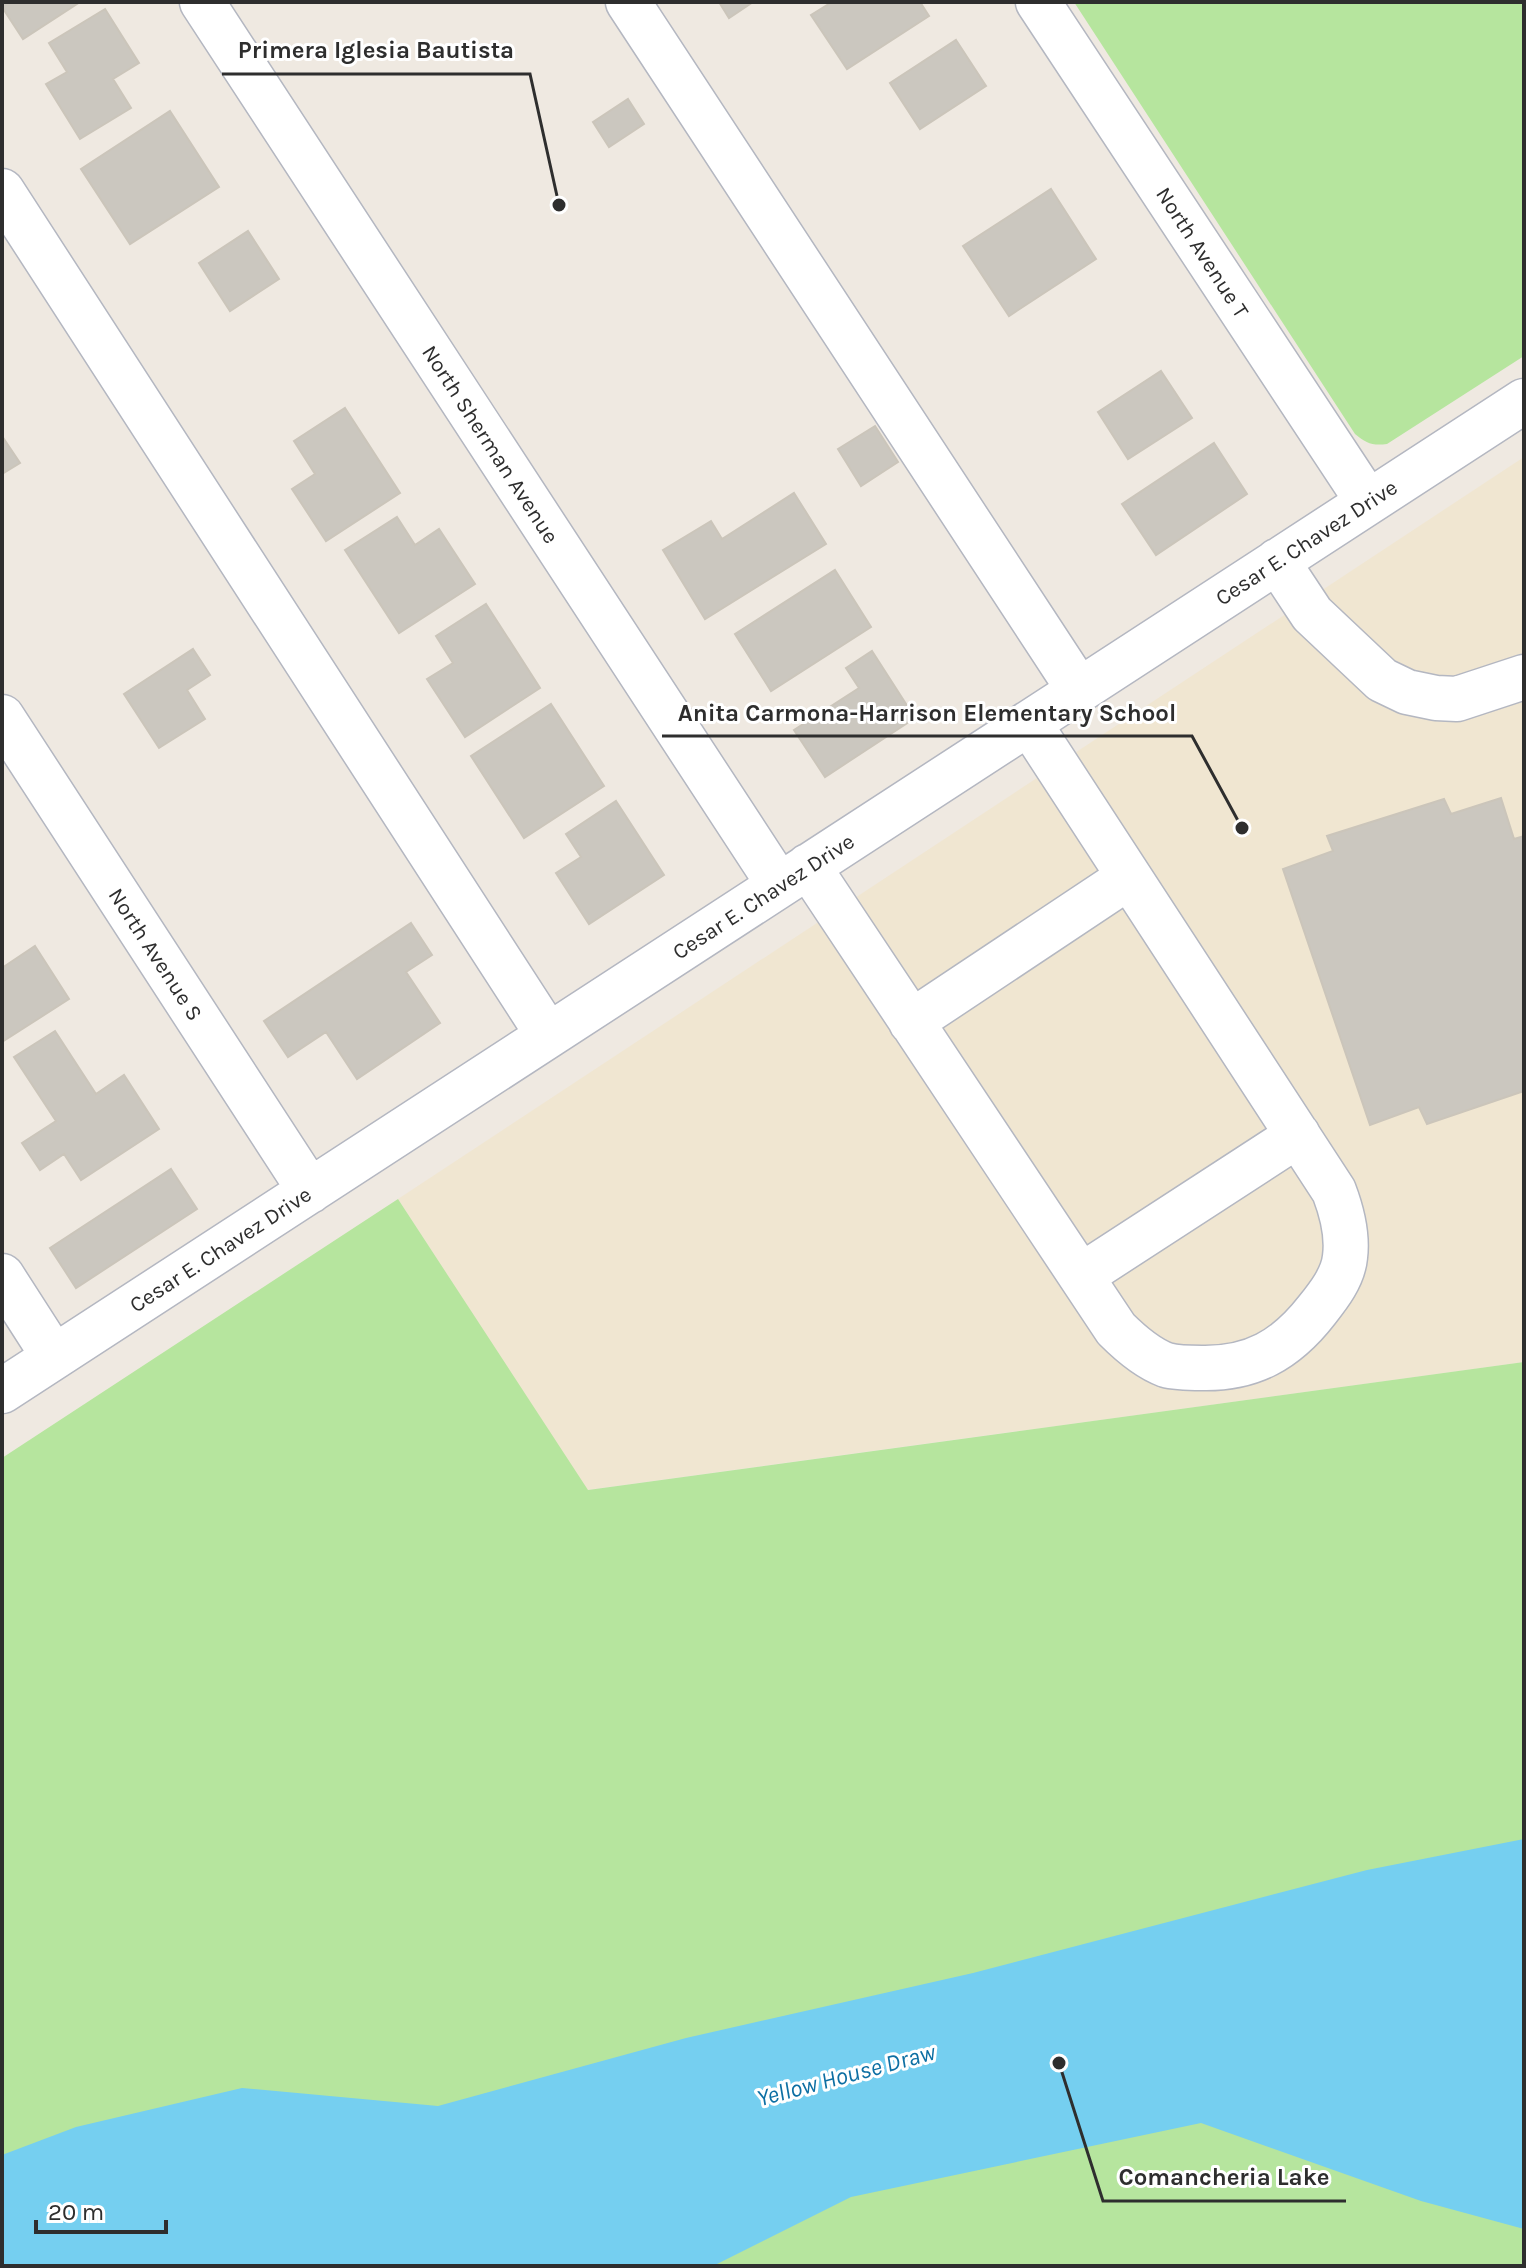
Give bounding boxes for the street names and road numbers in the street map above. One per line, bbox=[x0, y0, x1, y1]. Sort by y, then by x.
street label: North Avenue T bbox=[1150, 182, 1254, 323]
street label: North Sherman Avenue bbox=[416, 341, 564, 549]
street label: Cesar E. Chavez Drive bbox=[1211, 474, 1402, 611]
street label: Cesar E. Chavez Drive bbox=[668, 828, 859, 965]
street label: North Avenue S bbox=[103, 883, 208, 1026]
street label: Cesar E. Chavez Drive bbox=[125, 1181, 316, 1318]

